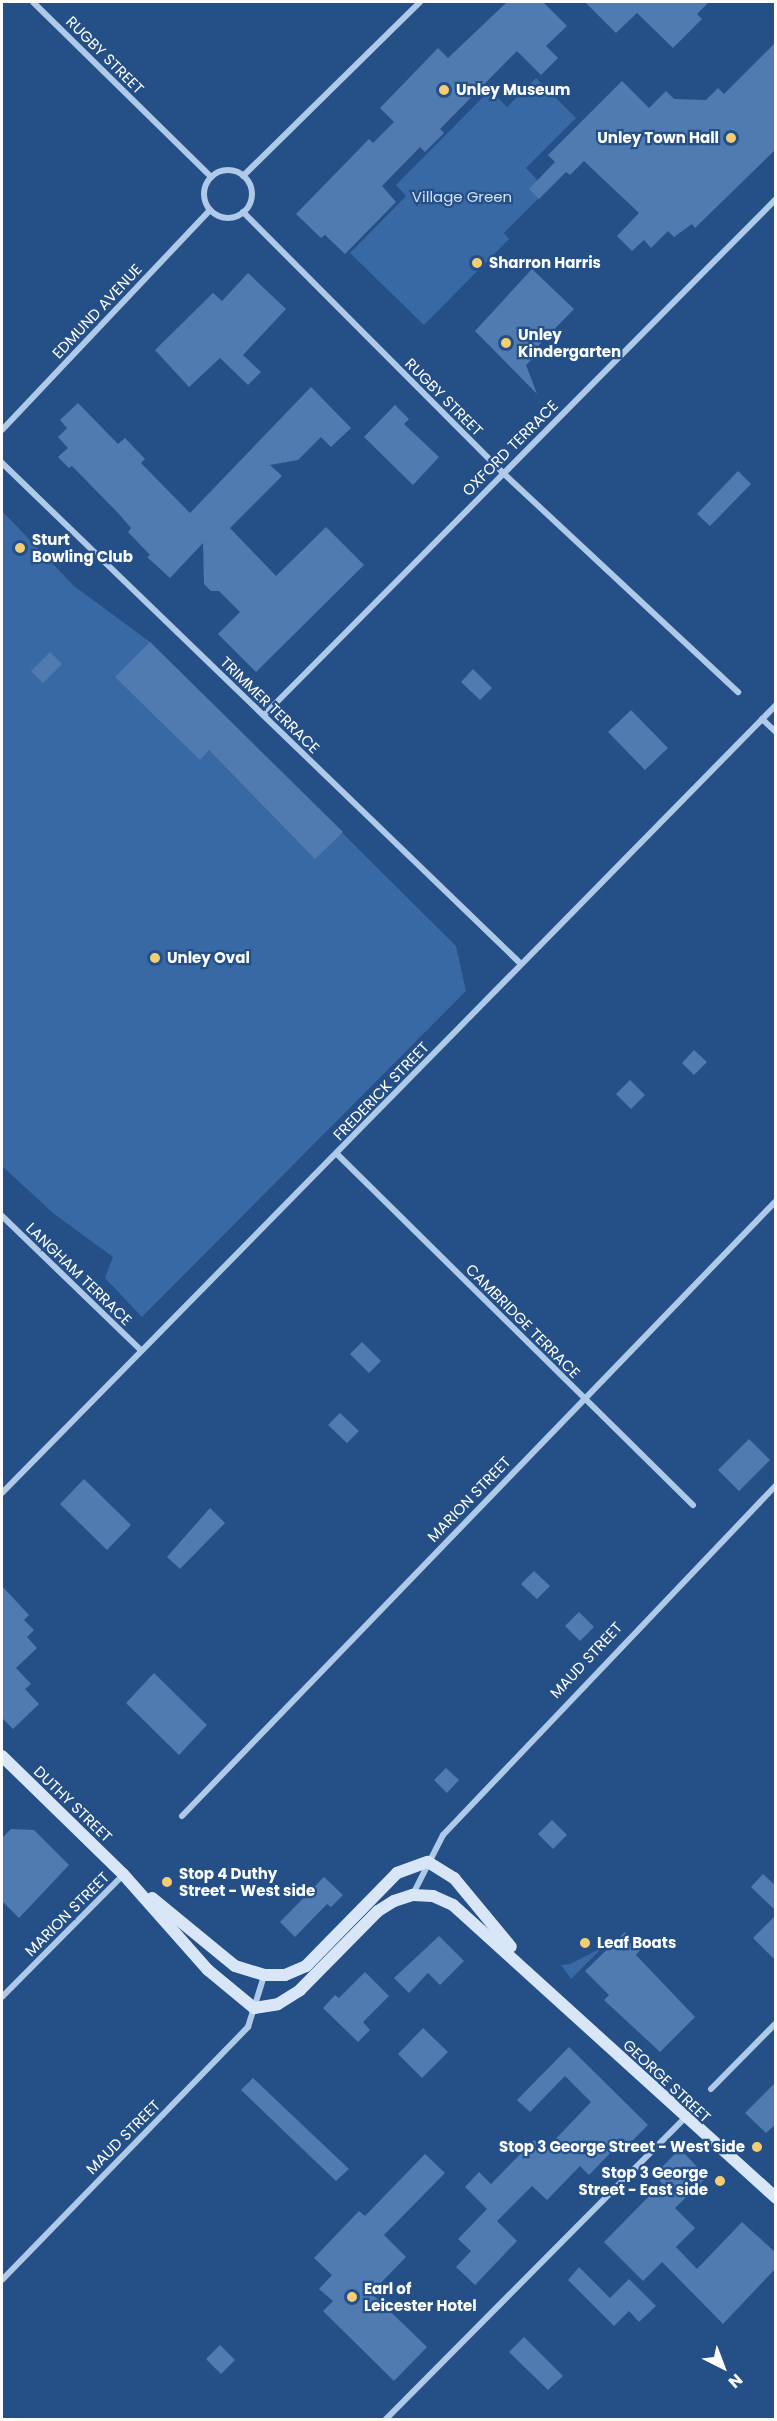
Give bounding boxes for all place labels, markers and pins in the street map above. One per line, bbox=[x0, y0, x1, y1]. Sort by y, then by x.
place label: Unley Museum bbox=[456, 81, 570, 99]
marker: Unley Museum bbox=[437, 83, 451, 97]
place label: Unley Town Hall bbox=[597, 129, 719, 147]
marker: Unley Town Hall bbox=[724, 131, 738, 145]
place label: Sharron Harris bbox=[489, 254, 601, 272]
marker: Sharron Harris bbox=[470, 256, 484, 270]
place label: Unley Kindergarten bbox=[518, 325, 621, 360]
marker: Unley Kindergarten bbox=[499, 336, 513, 350]
place label: Sturt Bowling Club bbox=[32, 530, 133, 565]
marker: Sturt Bowling Club bbox=[13, 541, 27, 555]
place label: Unley Oval bbox=[167, 949, 250, 967]
marker: Unley Oval bbox=[148, 951, 162, 965]
place label: Stop 4 Duthy Street - West side bbox=[179, 1864, 315, 1899]
marker: Stop 4 Duthy Street - West side bbox=[160, 1875, 174, 1889]
place label: Leaf Boats bbox=[597, 1934, 676, 1952]
marker: Leaf Boats bbox=[578, 1936, 592, 1950]
place label: Stop 3 George Street - West side bbox=[499, 2138, 745, 2156]
marker: Stop 3 George Street - West side bbox=[750, 2140, 764, 2154]
place label: Stop 3 George Street - East side bbox=[578, 2163, 708, 2198]
marker: Stop 3 George Street - East side bbox=[713, 2174, 727, 2188]
place label: Earl of Leicester Hotel bbox=[364, 2279, 477, 2314]
marker: Earl of Leicester Hotel bbox=[345, 2290, 359, 2304]

